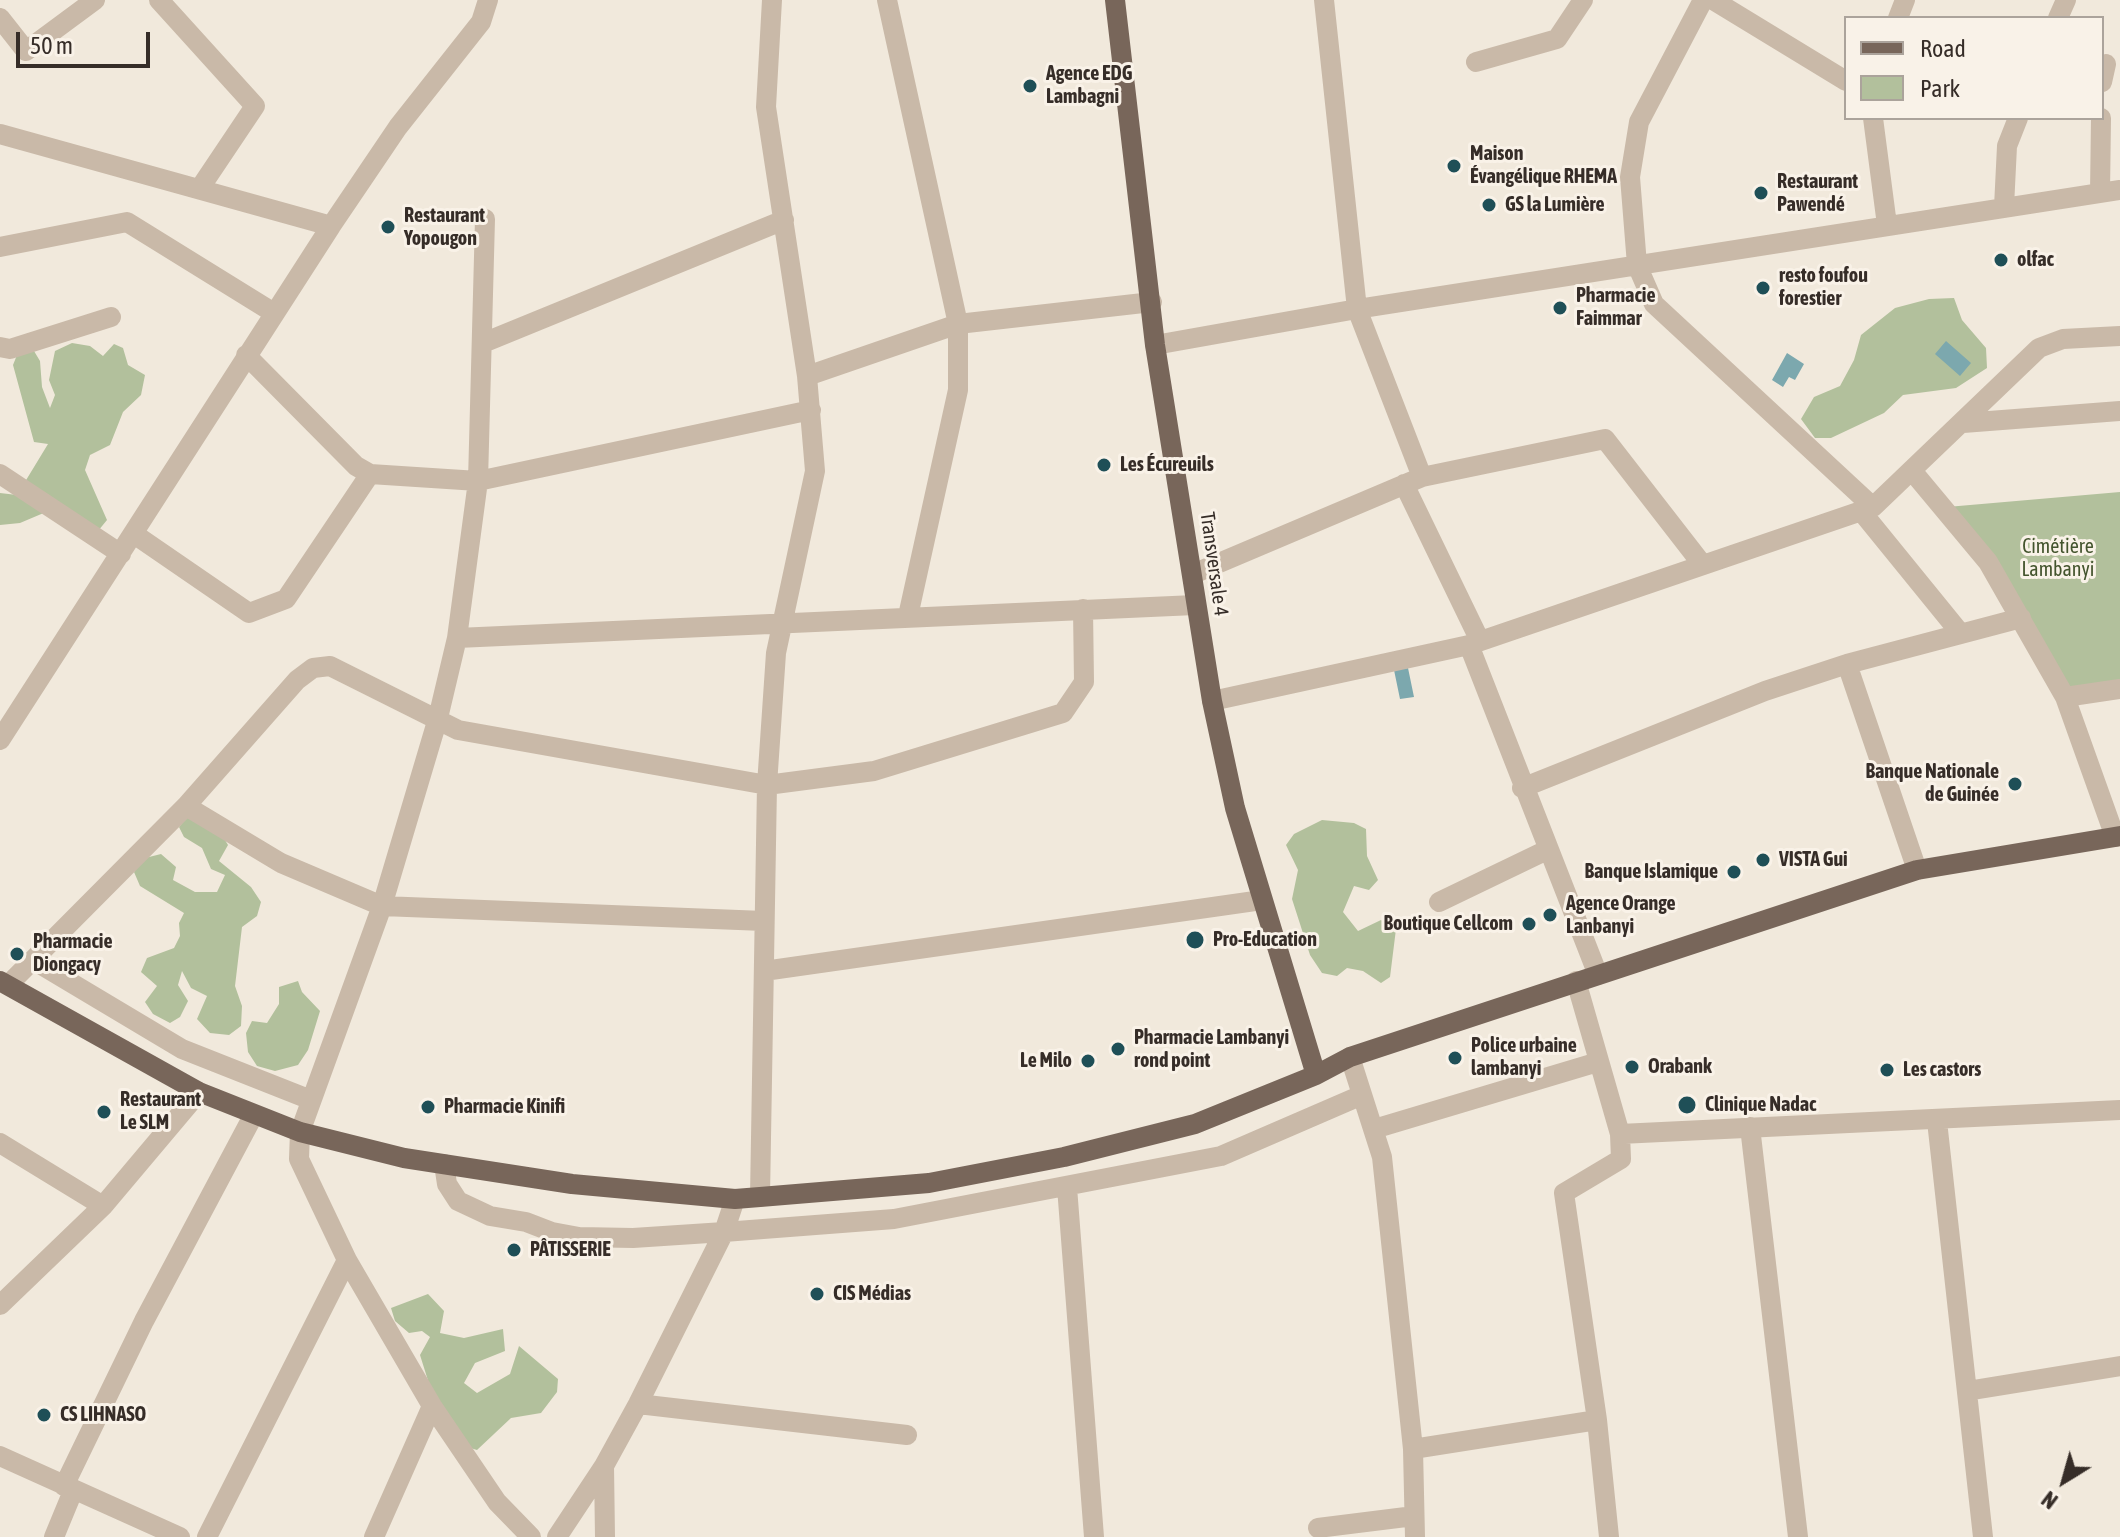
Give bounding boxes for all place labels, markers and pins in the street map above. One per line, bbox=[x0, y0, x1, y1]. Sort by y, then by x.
place label: Agence EDG Lambagni bbox=[1046, 62, 1132, 109]
marker: Agence EDG Lambagni bbox=[1021, 77, 1039, 95]
place label: Maison Évangélique RHEMA bbox=[1470, 142, 1617, 189]
marker: Maison Évangélique RHEMA bbox=[1445, 157, 1463, 175]
place label: Restaurant Pawendé bbox=[1777, 170, 1858, 217]
marker: Restaurant Pawendé bbox=[1752, 184, 1770, 202]
place label: GS la Lumière bbox=[1505, 193, 1605, 217]
marker: GS la Lumière bbox=[1480, 196, 1498, 214]
place label: Restaurant Yopougon bbox=[404, 204, 485, 251]
marker: Restaurant Yopougon bbox=[379, 218, 397, 236]
place label: olfac bbox=[2017, 248, 2054, 272]
marker: olfac bbox=[1992, 251, 2010, 269]
place label: resto foufou forestier bbox=[1779, 264, 1868, 311]
marker: resto foufou forestier bbox=[1754, 279, 1772, 297]
place label: Pharmacie Faimmar bbox=[1576, 284, 1655, 331]
marker: Pharmacie Faimmar bbox=[1551, 299, 1569, 317]
place label: Les Écureuils bbox=[1120, 453, 1214, 477]
marker: Les Écureuils bbox=[1095, 456, 1113, 474]
place label: Banque Nationale de Guinée bbox=[1866, 760, 1999, 807]
marker: Banque Nationale de Guinée bbox=[2006, 775, 2024, 793]
place label: VISTA Gui bbox=[1779, 848, 1848, 872]
marker: VISTA Gui bbox=[1754, 851, 1772, 869]
place label: Banque Islamique bbox=[1585, 860, 1718, 884]
marker: Banque Islamique bbox=[1725, 863, 1743, 881]
place label: Agence Orange Lanbanyi bbox=[1566, 892, 1675, 939]
marker: Agence Orange Lanbanyi bbox=[1541, 906, 1559, 924]
place label: Boutique Cellcom bbox=[1383, 912, 1513, 936]
marker: Boutique Cellcom bbox=[1520, 915, 1538, 933]
place label: Pro-Education bbox=[1213, 928, 1317, 952]
marker: Pro-Education bbox=[1184, 929, 1206, 951]
place label: Pharmacie Diongacy bbox=[33, 930, 112, 977]
marker: Pharmacie Diongacy bbox=[8, 945, 26, 963]
place label: Pharmacie Lambanyi rond point bbox=[1134, 1026, 1289, 1073]
place label: Police urbaine lambanyi bbox=[1471, 1034, 1577, 1081]
marker: Pharmacie Lambanyi rond point bbox=[1109, 1040, 1127, 1058]
place label: Le Milo bbox=[1020, 1049, 1072, 1073]
marker: Police urbaine lambanyi bbox=[1446, 1049, 1464, 1067]
marker: Le Milo bbox=[1079, 1052, 1097, 1070]
place label: Orabank bbox=[1648, 1055, 1712, 1079]
marker: Orabank bbox=[1623, 1058, 1641, 1076]
place label: Les castors bbox=[1903, 1058, 1981, 1082]
marker: Les castors bbox=[1878, 1061, 1896, 1079]
place label: Restaurant Le SLM bbox=[120, 1088, 201, 1135]
place label: Clinique Nadac bbox=[1705, 1093, 1816, 1117]
marker: Clinique Nadac bbox=[1676, 1094, 1698, 1116]
place label: Pharmacie Kinifi bbox=[444, 1095, 565, 1119]
marker: Pharmacie Kinifi bbox=[419, 1098, 437, 1116]
marker: Restaurant Le SLM bbox=[95, 1103, 113, 1121]
place label: PÂTISSERIE bbox=[530, 1238, 611, 1262]
marker: PÂTISSERIE bbox=[505, 1241, 523, 1259]
place label: CIS Médias bbox=[833, 1282, 911, 1306]
marker: CIS Médias bbox=[808, 1285, 826, 1303]
place label: CS LIHNASO bbox=[60, 1403, 146, 1427]
marker: CS LIHNASO bbox=[35, 1406, 53, 1424]

